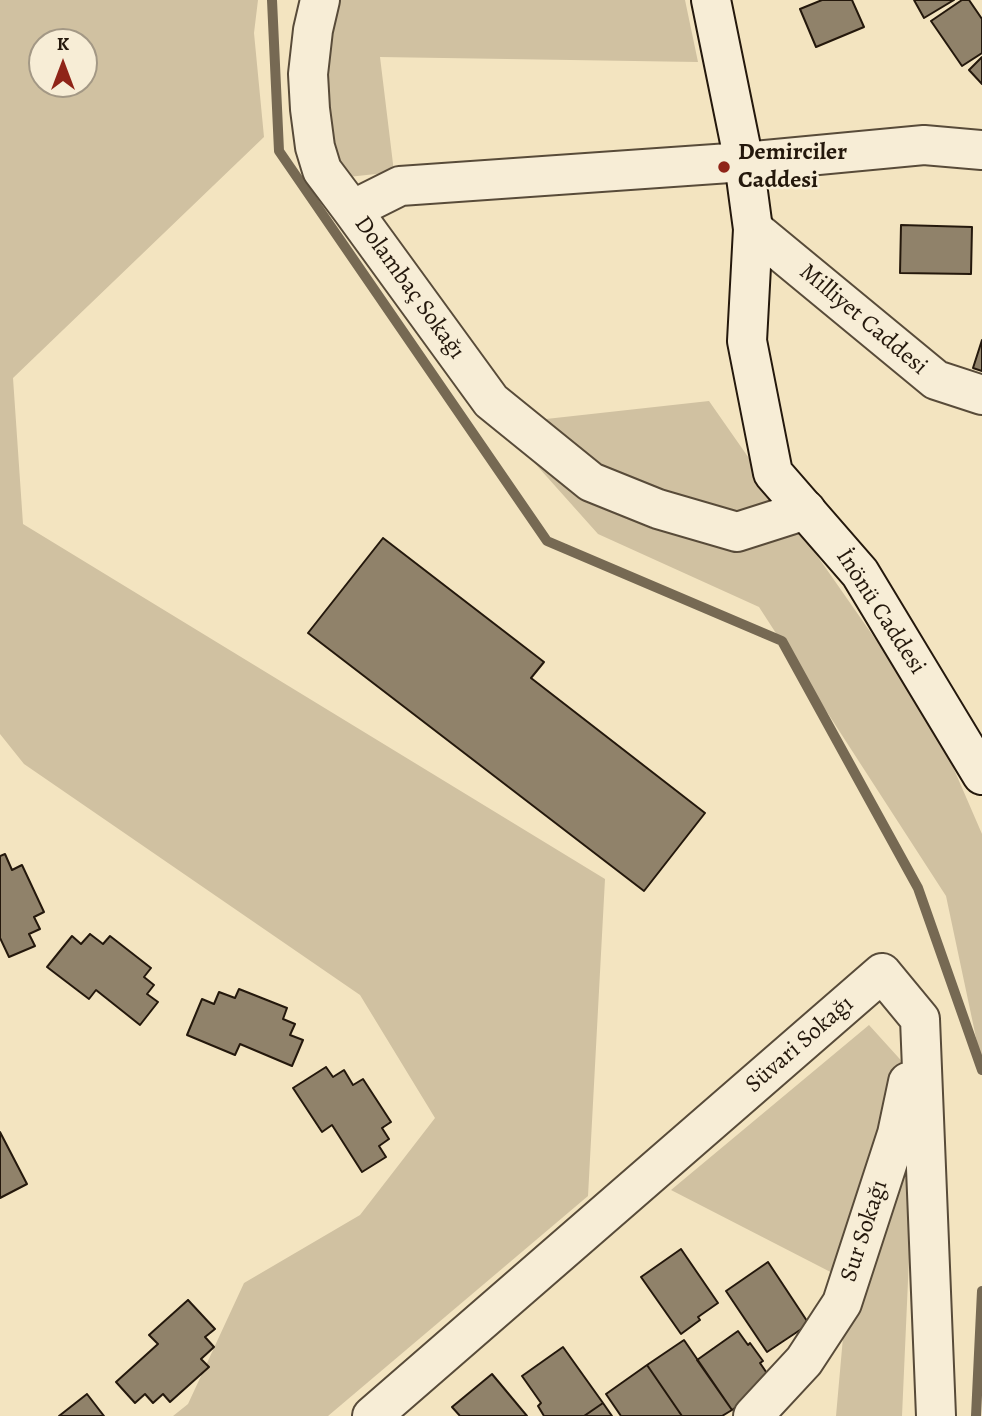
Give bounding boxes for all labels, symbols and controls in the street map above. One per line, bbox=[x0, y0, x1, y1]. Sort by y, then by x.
north arrow bbox=[28, 28, 98, 98]
text: K bbox=[57, 31, 69, 57]
place label: Demirciler Caddesi bbox=[738, 139, 847, 195]
marker: Demirciler Caddesi bbox=[716, 159, 732, 175]
street label: Dolambaç Sokağı bbox=[347, 211, 471, 365]
street label: Milliyet Caddesi bbox=[793, 258, 933, 382]
street label: İnönü Caddesi bbox=[829, 544, 931, 680]
street label: Süvari Sokağı bbox=[740, 990, 860, 1100]
street label: Sur Sokağı bbox=[835, 1176, 895, 1286]

